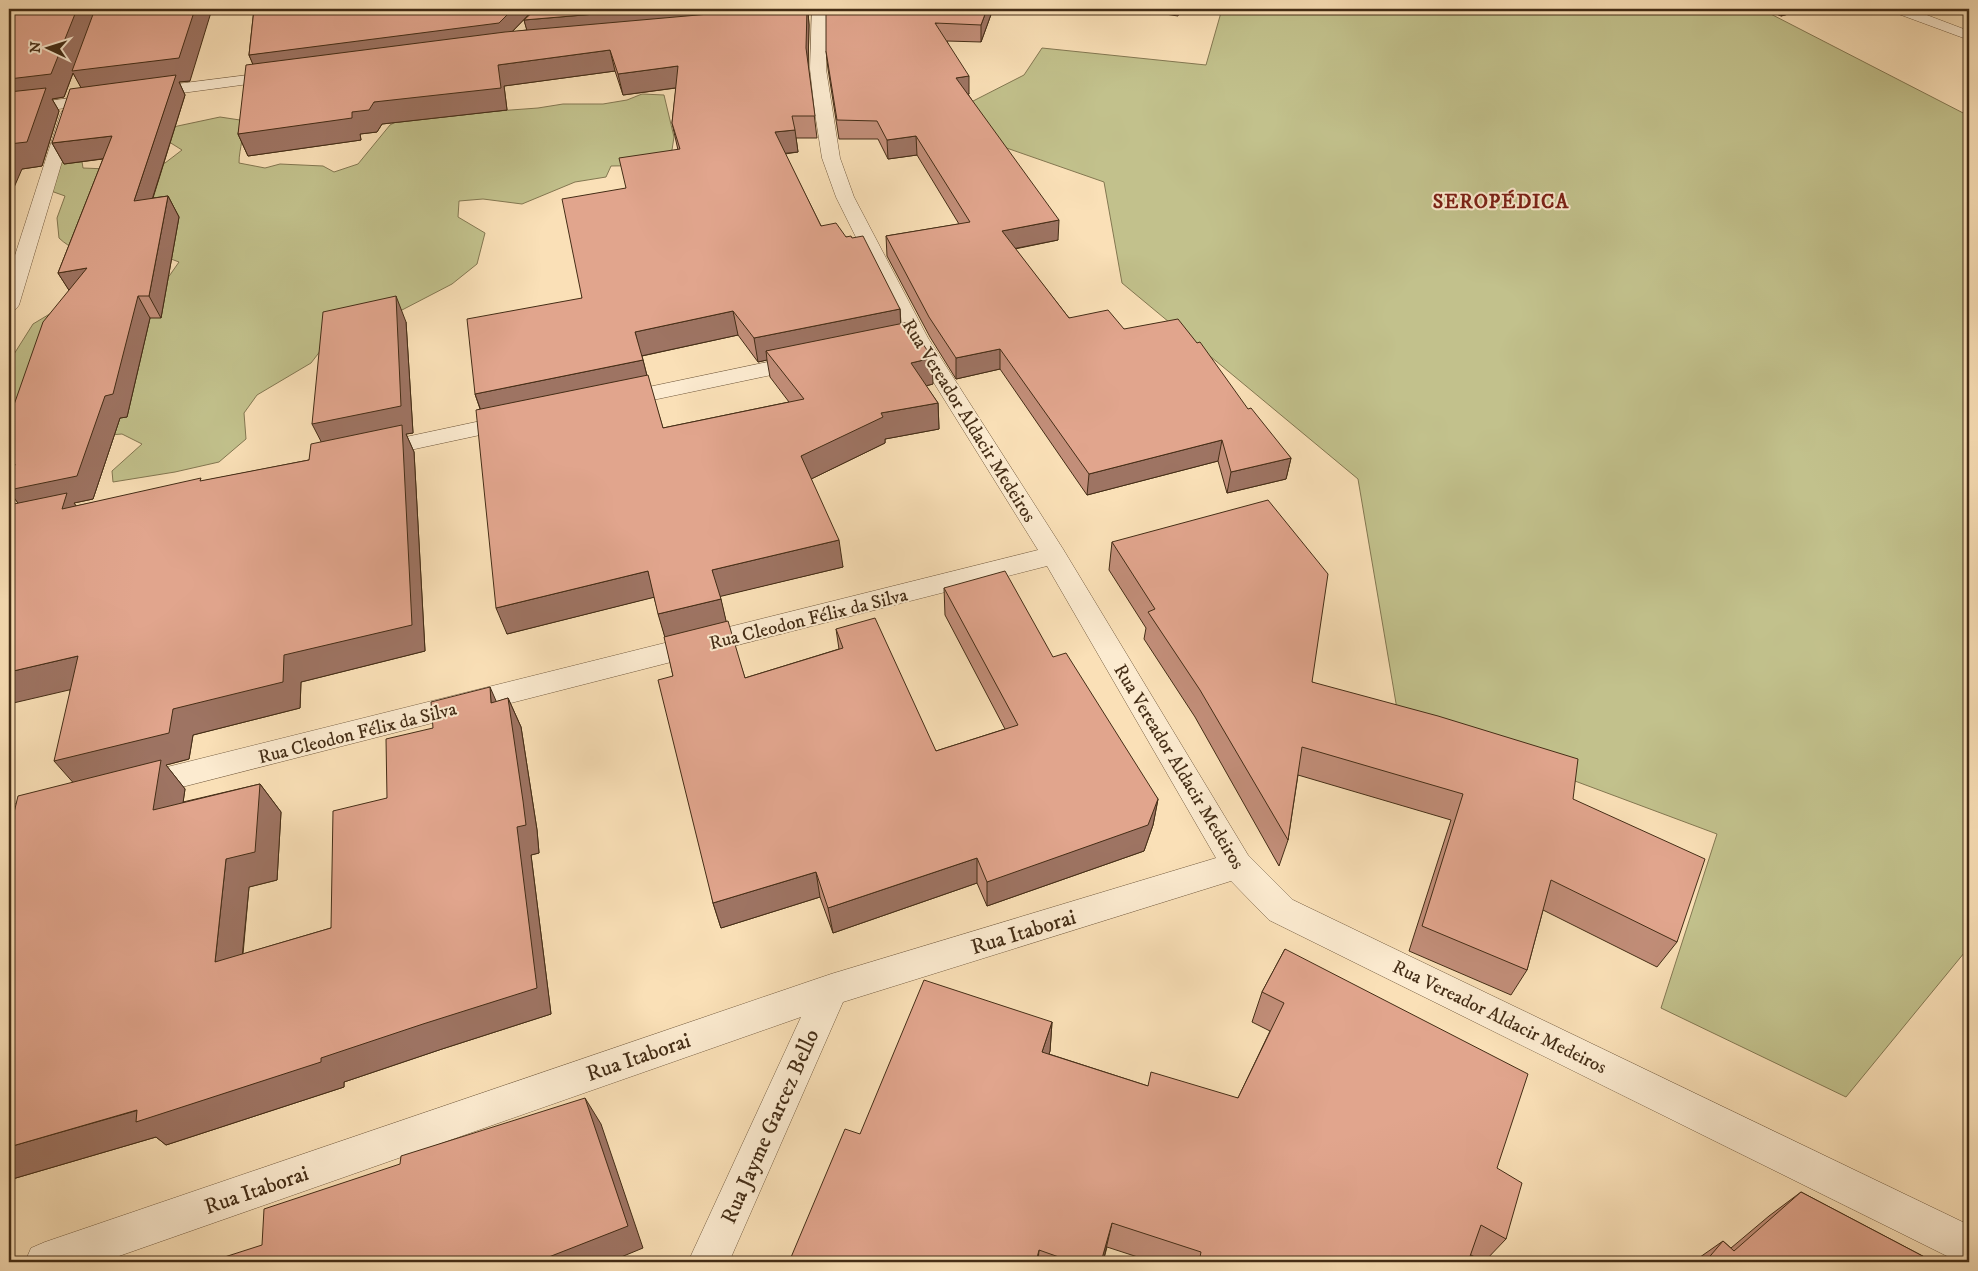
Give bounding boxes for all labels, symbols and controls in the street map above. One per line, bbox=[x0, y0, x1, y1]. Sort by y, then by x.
north arrow bbox=[22, 22, 72, 72]
text: N bbox=[27, 40, 45, 54]
district label: SEROPÉDICA bbox=[1433, 189, 1569, 215]
street label: Rua Vereador Aldacir Medeiros bbox=[897, 315, 1041, 527]
street label: Rua Cleodon Félix da Silva bbox=[707, 584, 910, 655]
street label: Rua Vereador Aldacir Medeiros bbox=[1108, 660, 1249, 873]
street label: Rua Cleodon Félix da Silva bbox=[256, 698, 459, 769]
street label: Rua Itaborai bbox=[968, 904, 1079, 961]
street label: Rua Vereador Aldacir Medeiros bbox=[1389, 955, 1610, 1079]
street label: Rua Jayme Garcez Bello bbox=[715, 1025, 825, 1228]
street label: Rua Itaborai bbox=[583, 1027, 694, 1088]
street label: Rua Itaborai bbox=[201, 1160, 312, 1221]

